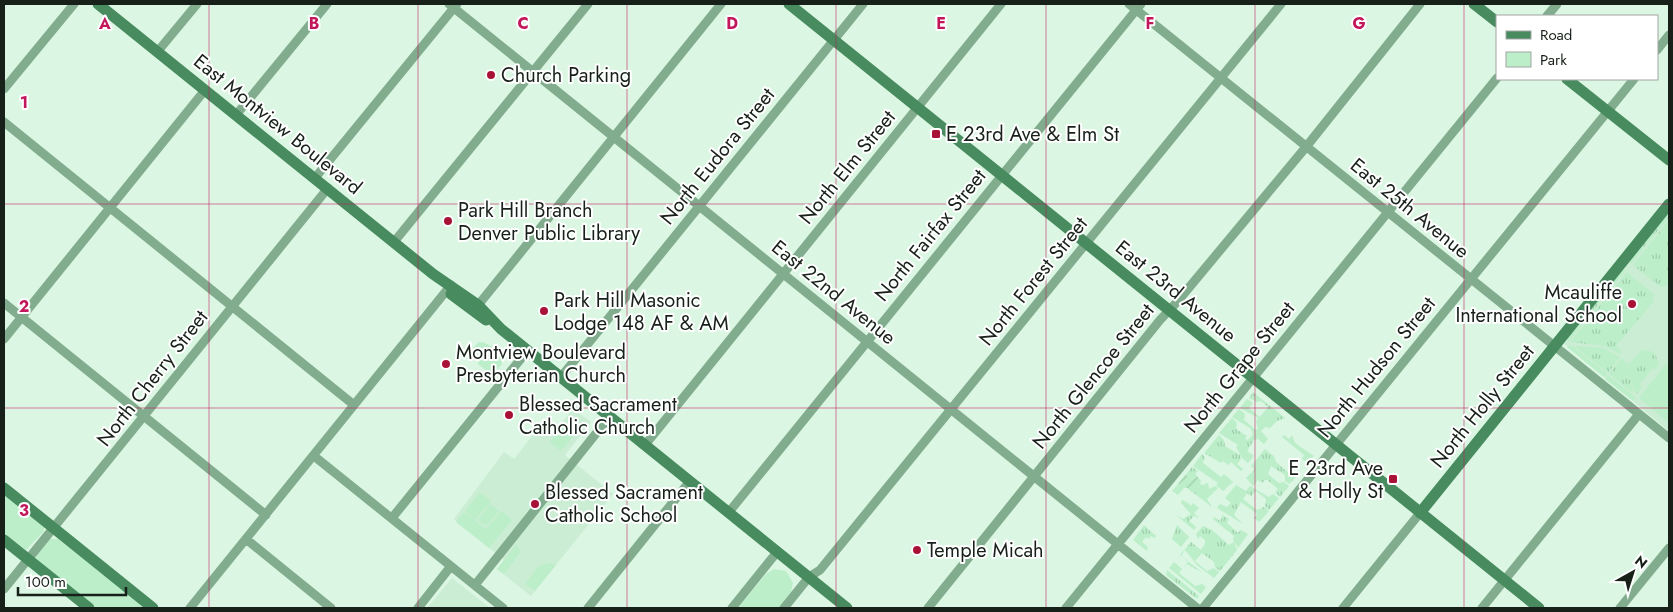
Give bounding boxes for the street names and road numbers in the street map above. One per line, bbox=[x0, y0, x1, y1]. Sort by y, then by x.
street label: East Montview Boulevard bbox=[187, 47, 368, 202]
street label: North Eudora Street bbox=[653, 82, 782, 231]
street label: North Elm Street bbox=[792, 104, 903, 231]
street label: East 25th Avenue bbox=[1344, 151, 1475, 266]
street label: North Fairfax Street bbox=[868, 163, 993, 308]
street label: North Forest Street bbox=[972, 211, 1095, 352]
street label: East 22nd Avenue bbox=[765, 233, 902, 352]
street label: East 23rd Avenue bbox=[1109, 233, 1242, 349]
street label: North Hudson Street bbox=[1310, 290, 1443, 444]
street label: North Grape Street bbox=[1177, 295, 1302, 439]
street label: North Glencoe Street bbox=[1025, 297, 1161, 455]
street label: North Cherry Street bbox=[90, 304, 215, 453]
street label: North Holly Street bbox=[1423, 338, 1541, 474]

